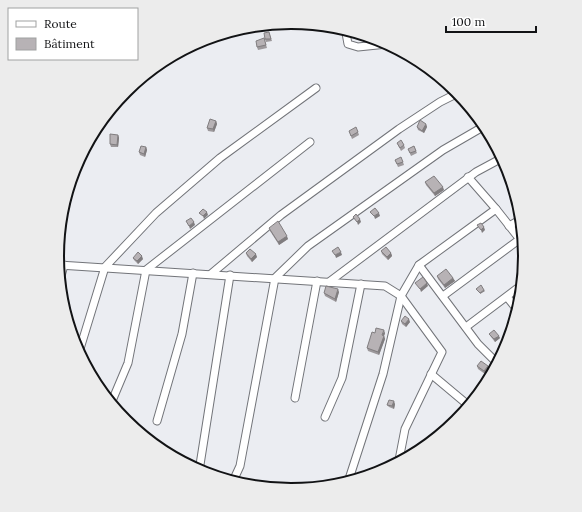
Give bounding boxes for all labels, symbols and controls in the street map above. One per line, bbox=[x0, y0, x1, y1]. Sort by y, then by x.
legend bbox=[8, 8, 138, 60]
scale bar bbox=[446, 8, 536, 34]
text: 100 m bbox=[452, 14, 485, 29]
text: Route bbox=[44, 16, 77, 31]
text: Bâtiment bbox=[44, 36, 95, 51]

